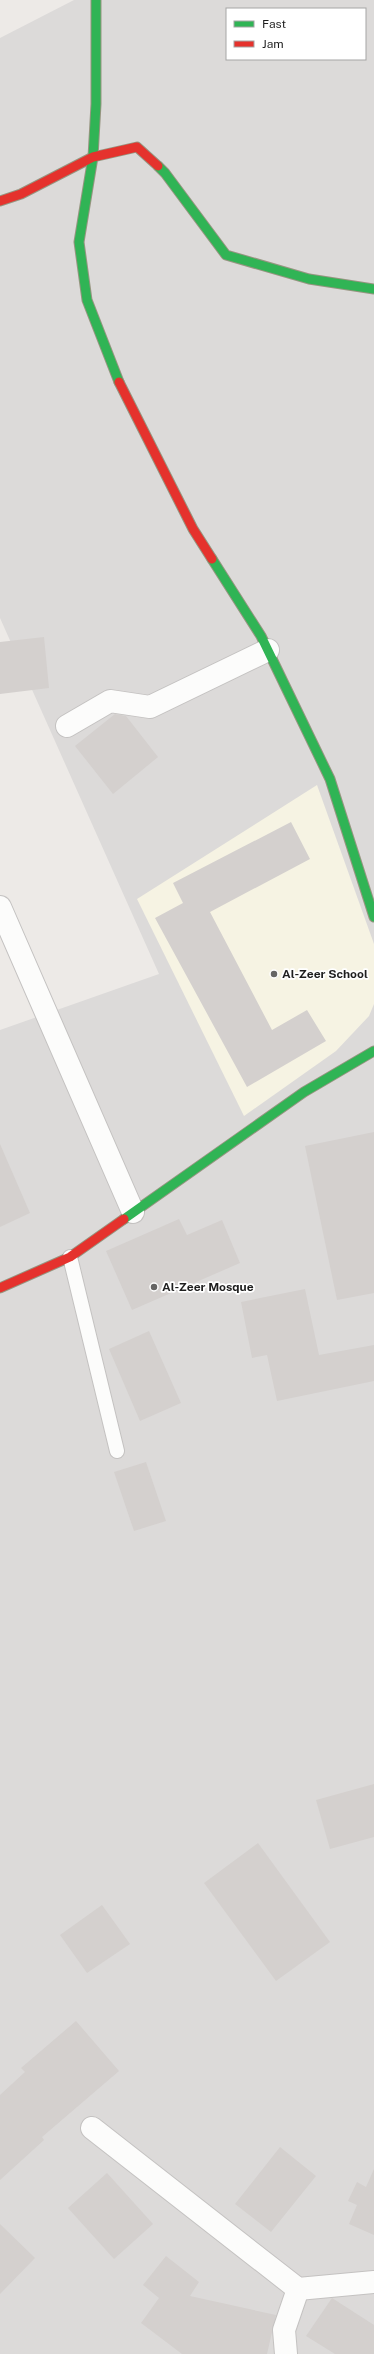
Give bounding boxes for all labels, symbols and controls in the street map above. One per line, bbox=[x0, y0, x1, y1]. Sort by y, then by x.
legend bbox=[226, 8, 366, 60]
text: Fast bbox=[262, 17, 287, 31]
text: Jam bbox=[262, 37, 284, 51]
place label: Al-Zeer School bbox=[282, 967, 368, 981]
marker: Al-Zeer School bbox=[269, 969, 279, 979]
place label: Al-Zeer Mosque bbox=[162, 1280, 254, 1294]
marker: Al-Zeer Mosque bbox=[149, 1282, 159, 1292]

